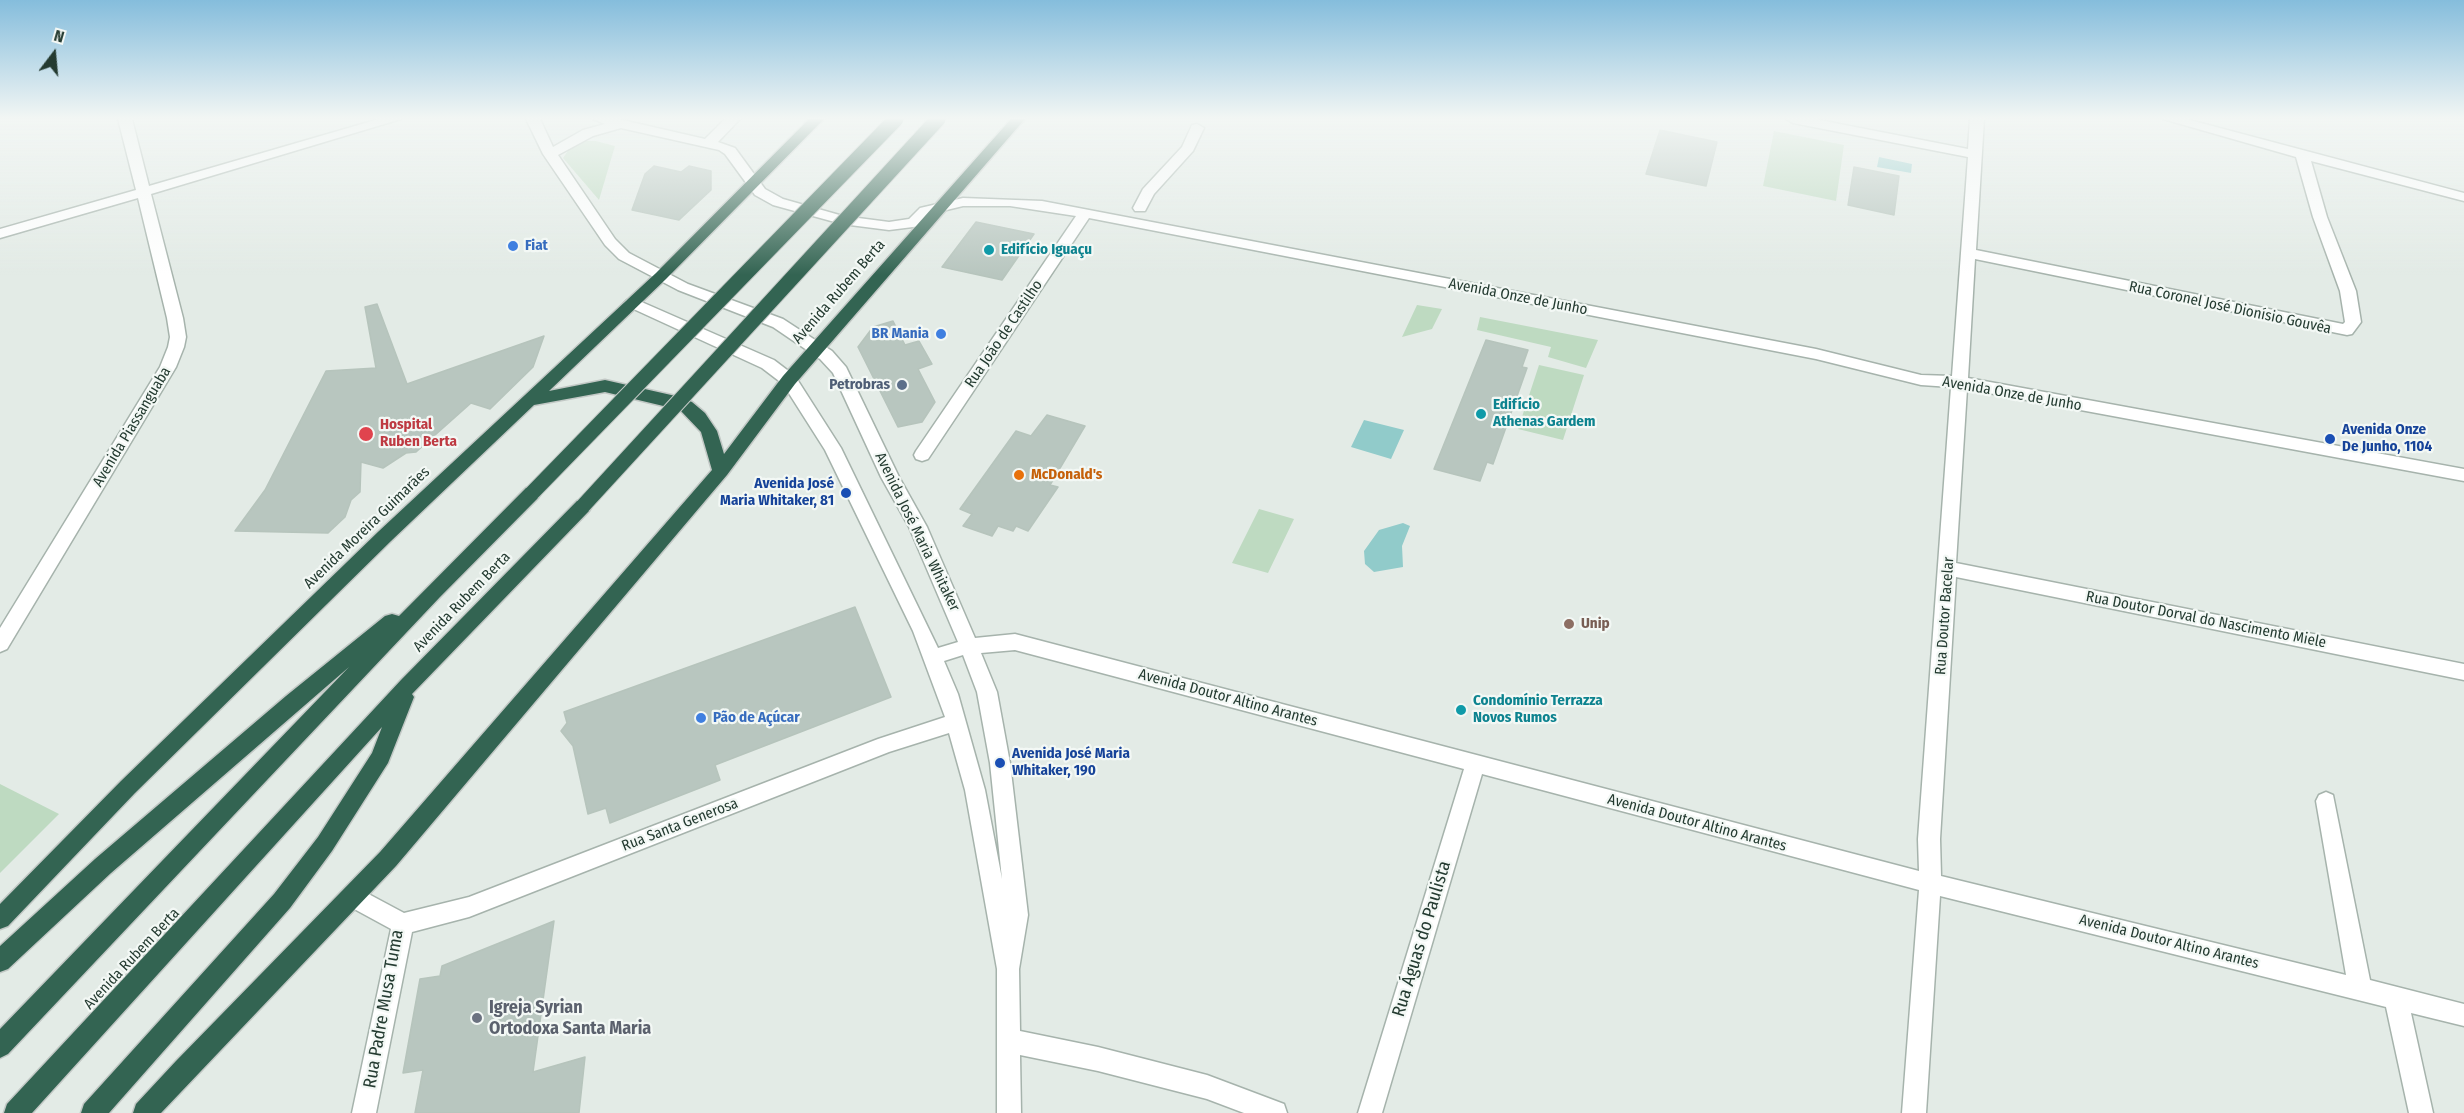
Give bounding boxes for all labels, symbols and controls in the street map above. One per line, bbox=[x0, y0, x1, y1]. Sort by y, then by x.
north arrow bbox=[24, 24, 84, 84]
text: N bbox=[52, 26, 66, 47]
street label: Avenida Rubem Berta bbox=[789, 236, 889, 348]
place label: Fiat bbox=[525, 237, 548, 255]
marker: Fiat bbox=[506, 239, 520, 253]
place label: Edifício Iguaçu bbox=[1001, 241, 1092, 259]
marker: Edifício Iguaçu bbox=[982, 243, 996, 257]
street label: Avenida Onze de Junho bbox=[1447, 275, 1589, 319]
street label: Rua João de Castilho bbox=[961, 277, 1047, 391]
street label: Rua Coronel José Dionísio Gouvêa bbox=[2127, 278, 2333, 338]
place label: BR Mania bbox=[872, 325, 929, 343]
marker: BR Mania bbox=[934, 327, 948, 341]
street label: Avenida Piassanguaba bbox=[89, 364, 175, 490]
street label: Avenida Onze de Junho bbox=[1941, 373, 2083, 415]
place label: Petrobras bbox=[829, 376, 890, 394]
marker: Petrobras bbox=[895, 378, 909, 392]
place label: Edifício Athenas Gardem bbox=[1493, 396, 1595, 431]
marker: Edifício Athenas Gardem bbox=[1474, 407, 1488, 421]
place label: Hospital Ruben Berta bbox=[380, 416, 457, 451]
place label: Avenida Onze De Junho, 1104 bbox=[2342, 421, 2432, 456]
marker: Hospital Ruben Berta bbox=[357, 425, 375, 443]
marker: Avenida Onze De Junho, 1104 bbox=[2323, 432, 2337, 446]
street label: Avenida José Maria Whitaker bbox=[871, 450, 963, 614]
street label: Avenida Moreira Guimarães bbox=[300, 463, 434, 593]
place label: McDonald's bbox=[1031, 466, 1102, 484]
marker: McDonald's bbox=[1012, 468, 1026, 482]
place label: Avenida José Maria Whitaker, 81 bbox=[720, 475, 834, 510]
marker: Avenida José Maria Whitaker, 81 bbox=[839, 486, 853, 500]
street label: Avenida Rubem Berta bbox=[410, 548, 514, 656]
street label: Rua Doutor Bacelar bbox=[1932, 556, 1958, 676]
street label: Rua Doutor Dorval do Nascimento Miele bbox=[2084, 588, 2328, 652]
place label: Unip bbox=[1581, 615, 1610, 633]
marker: Unip bbox=[1562, 617, 1576, 631]
street label: Avenida Doutor Altino Arantes bbox=[1137, 665, 1319, 731]
place label: Condomínio Terrazza Novos Rumos bbox=[1473, 692, 1603, 727]
marker: Condomínio Terrazza Novos Rumos bbox=[1454, 703, 1468, 717]
place label: Pão de Açúcar bbox=[713, 709, 800, 727]
marker: Pão de Açúcar bbox=[694, 711, 708, 725]
place label: Avenida José Maria Whitaker, 190 bbox=[1012, 745, 1130, 780]
marker: Avenida José Maria Whitaker, 190 bbox=[993, 756, 1007, 770]
street label: Avenida Doutor Altino Arantes bbox=[1606, 790, 1788, 856]
street label: Rua Santa Generosa bbox=[619, 795, 741, 855]
street label: Rua Águas do Paulista bbox=[1388, 859, 1456, 1019]
street label: Avenida Rubem Berta bbox=[80, 905, 184, 1013]
street label: Avenida Doutor Altino Arantes bbox=[2077, 911, 2261, 973]
street label: Rua Padre Musa Tuma bbox=[359, 928, 409, 1090]
place label: Igreja Syrian Ortodoxa Santa Maria bbox=[489, 997, 651, 1040]
marker: Igreja Syrian Ortodoxa Santa Maria bbox=[470, 1011, 484, 1025]

